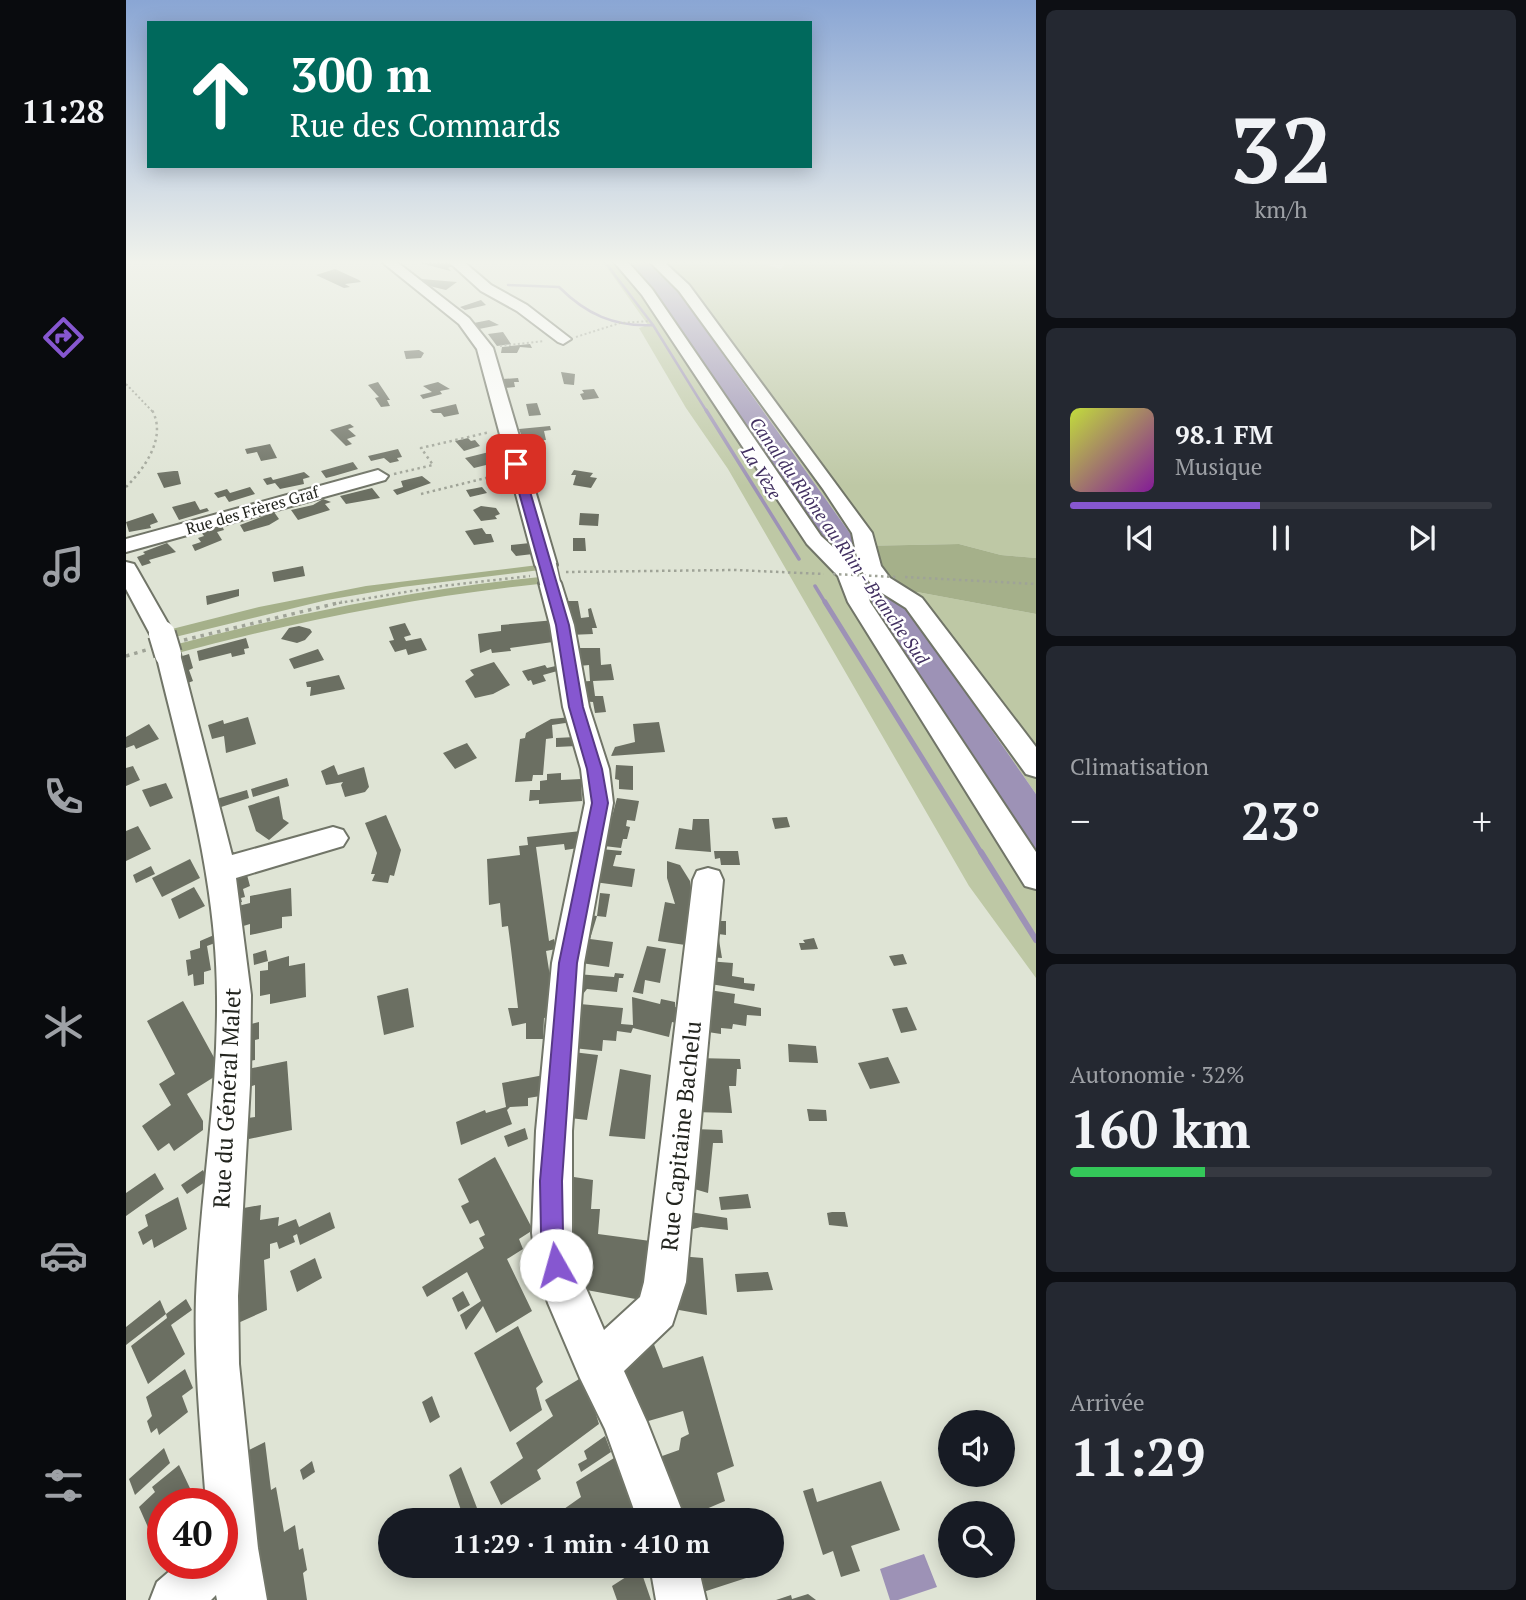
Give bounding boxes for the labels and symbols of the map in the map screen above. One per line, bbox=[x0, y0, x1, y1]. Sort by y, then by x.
water label: Canal du Rhône au Rhin - Branche Sud bbox=[745, 412, 935, 669]
pin bbox=[486, 434, 546, 494]
water label: La Vèze bbox=[736, 440, 788, 504]
street label: Rue des Frères Graf bbox=[183, 480, 323, 540]
street label: Rue du Général Malet bbox=[205, 986, 248, 1209]
street label: Rue Capitaine Bachelu bbox=[653, 1019, 708, 1252]
position arrow bbox=[519, 1228, 593, 1302]
speed limit sign: 40 bbox=[147, 1488, 238, 1579]

